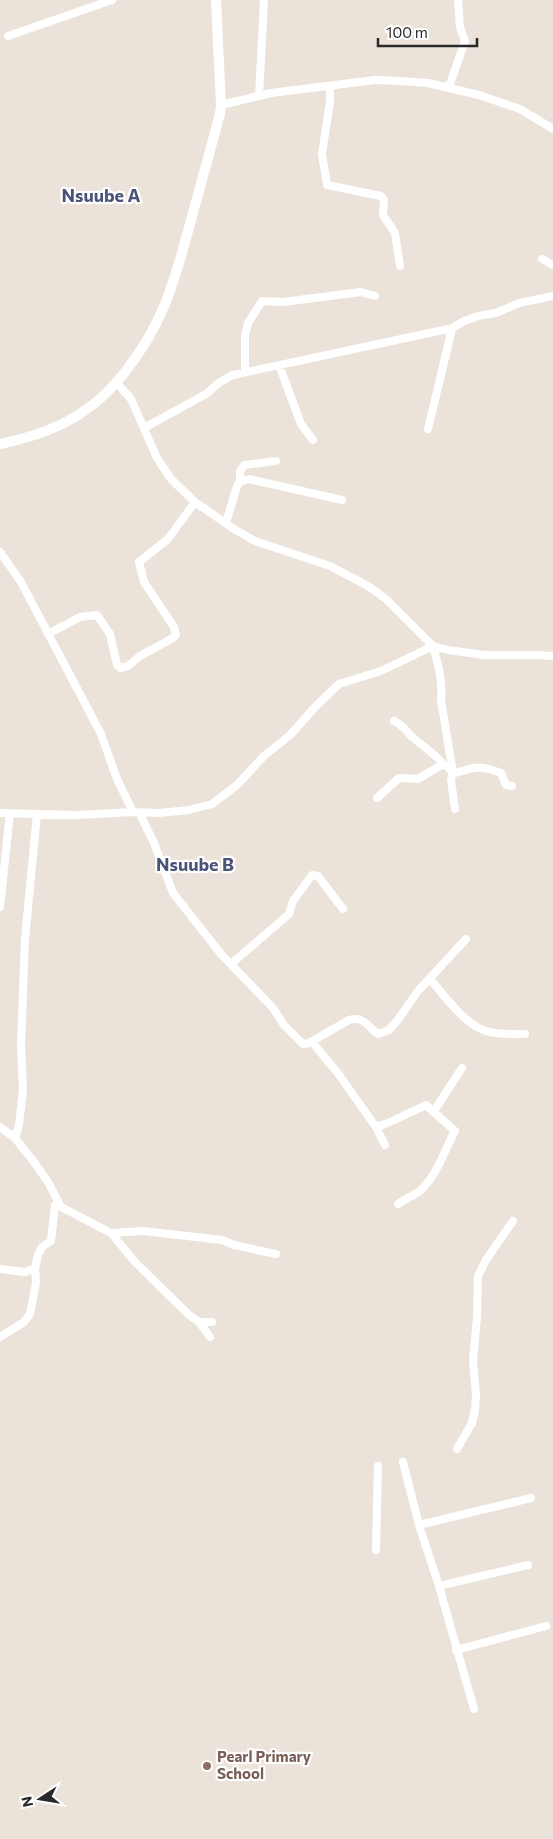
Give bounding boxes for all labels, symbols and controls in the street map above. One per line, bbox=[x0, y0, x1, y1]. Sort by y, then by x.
scale bar bbox=[378, 15, 477, 47]
text: 100 m bbox=[386, 23, 428, 41]
district label: Nsuube A bbox=[62, 184, 141, 206]
district label: Nsuube B bbox=[156, 853, 234, 875]
place label: Pearl Primary School bbox=[217, 1747, 312, 1782]
marker: Pearl Primary School bbox=[201, 1760, 213, 1772]
north arrow bbox=[15, 1774, 65, 1824]
text: N bbox=[17, 1795, 36, 1809]

